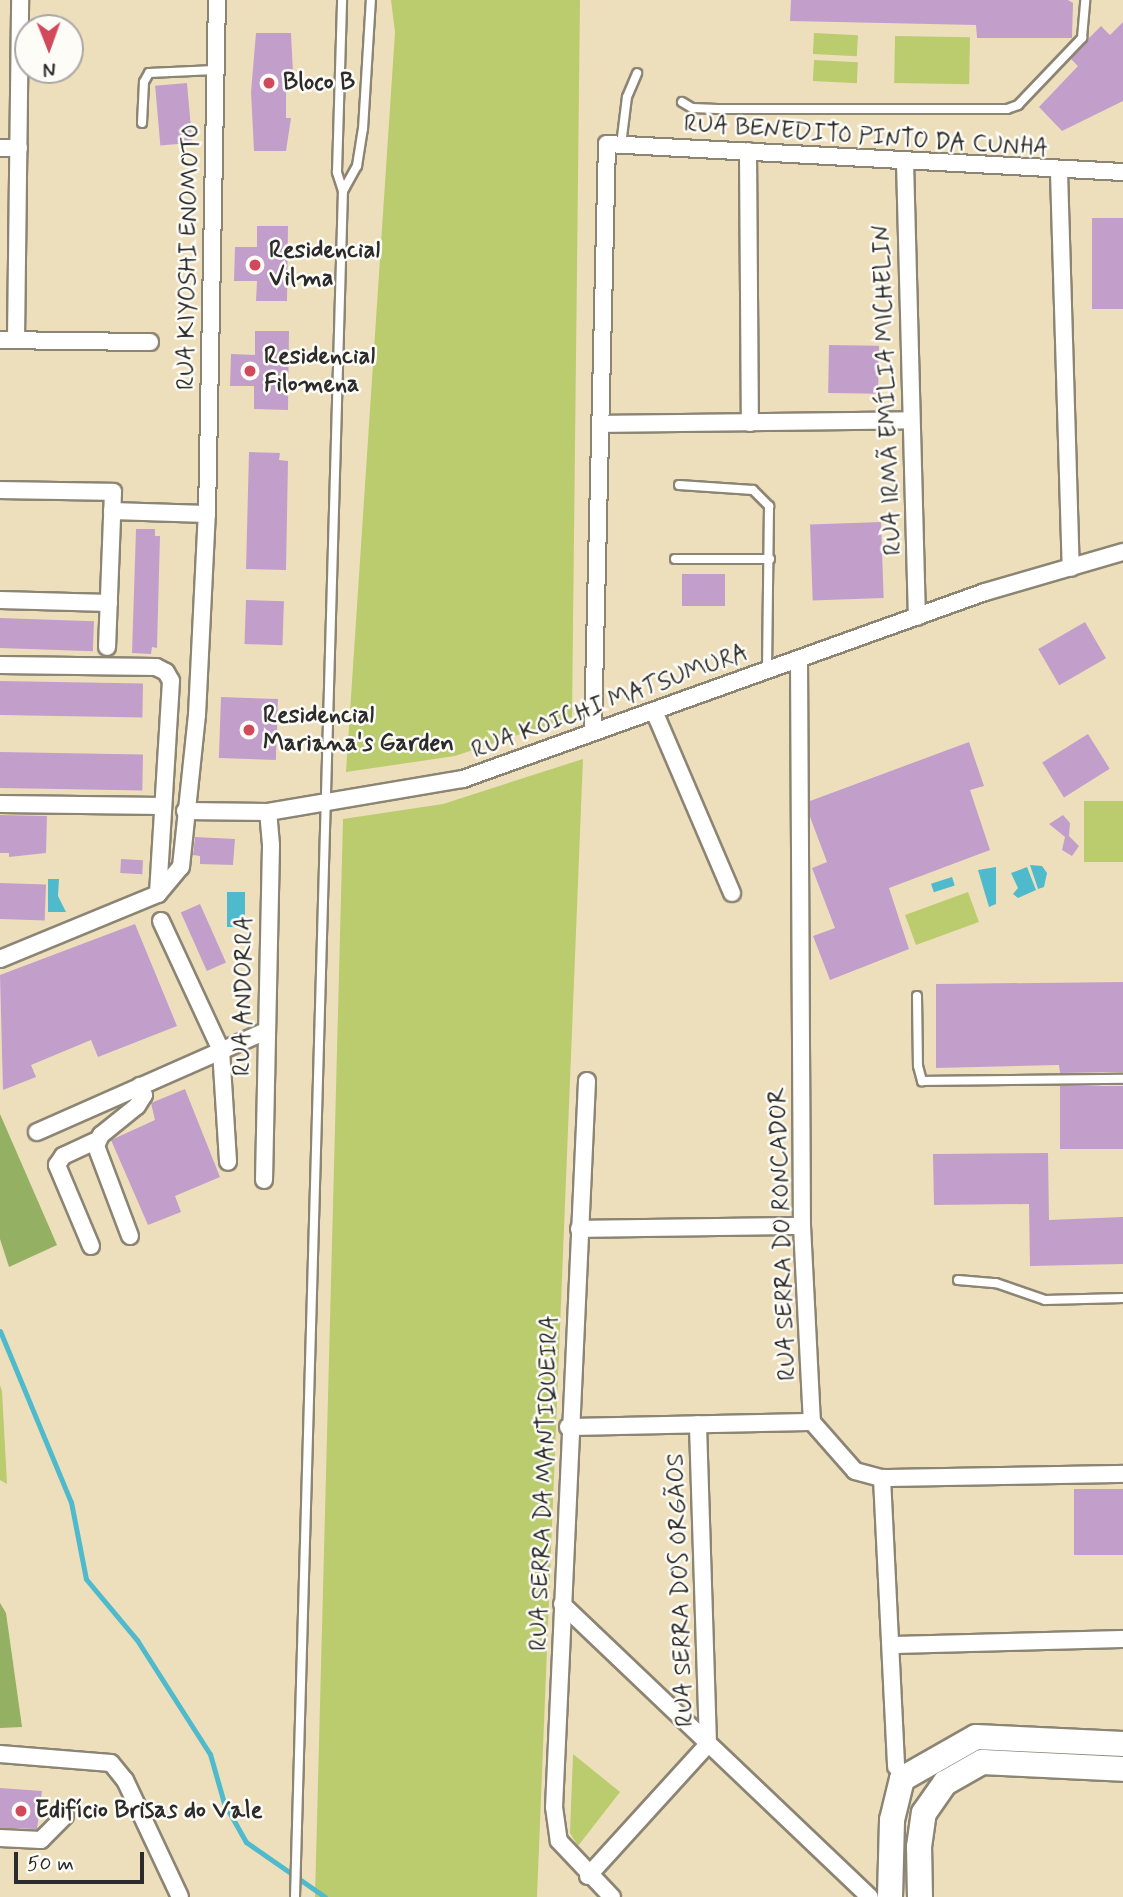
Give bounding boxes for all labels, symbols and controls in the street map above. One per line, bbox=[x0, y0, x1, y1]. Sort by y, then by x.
north arrow bbox=[14, 14, 84, 84]
text: N bbox=[43, 56, 56, 81]
place label: Bloco B bbox=[283, 69, 355, 97]
marker: Bloco B bbox=[261, 75, 277, 91]
street label: RUA BENEDITO PINTO DA CUNHA bbox=[680, 110, 1052, 164]
street label: RUA KIYOSHI ENOMOTO bbox=[172, 125, 206, 389]
street label: RUA IRMÃ EMÍLIA MICHELIN bbox=[868, 221, 908, 559]
place label: Residencial Vilma bbox=[269, 237, 380, 293]
marker: Residencial Vilma bbox=[247, 257, 263, 273]
place label: Residencial Filomena bbox=[264, 343, 375, 399]
marker: Residencial Filomena bbox=[242, 363, 258, 379]
street label: RUA KOICHI MATSUMURA bbox=[470, 639, 750, 765]
place label: Residencial Mariana's Garden bbox=[263, 702, 452, 758]
marker: Residencial Mariana's Garden bbox=[241, 722, 257, 738]
street label: RUA ANDORRA bbox=[228, 916, 260, 1076]
street label: RUA SERRA DO RONCADOR bbox=[764, 1088, 802, 1380]
street label: RUA SERRA DA MANTIQUEIRA bbox=[525, 1313, 565, 1653]
street label: RUA SERRA DOS ORGÃOS bbox=[662, 1453, 700, 1727]
place label: Edifício Brisas do Vale bbox=[35, 1797, 255, 1825]
marker: Edifício Brisas do Vale bbox=[13, 1803, 29, 1819]
scale bar bbox=[18, 1838, 147, 1882]
text: 50 m bbox=[27, 1850, 74, 1878]

